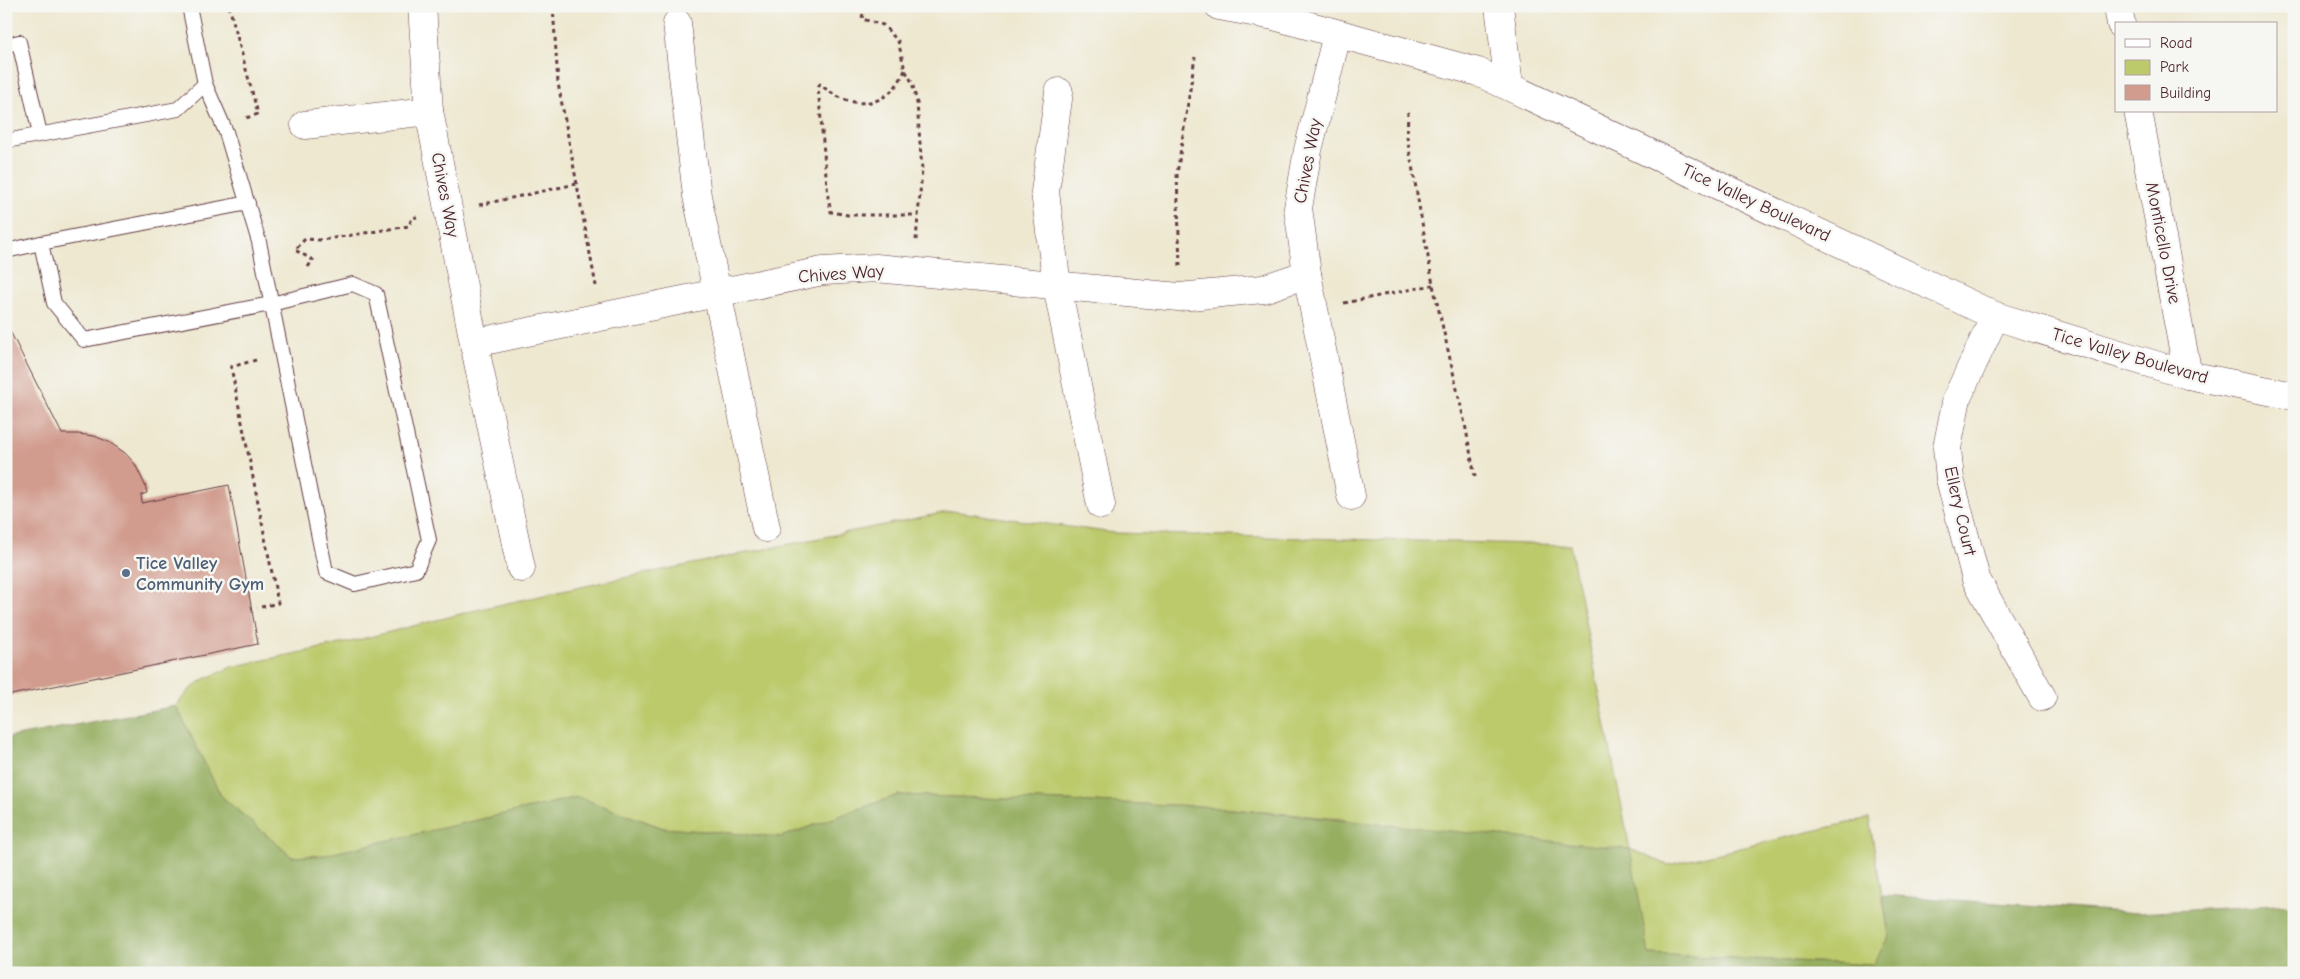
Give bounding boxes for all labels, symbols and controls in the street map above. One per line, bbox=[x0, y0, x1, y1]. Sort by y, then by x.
legend bbox=[2115, 22, 2278, 112]
text: Road bbox=[2160, 34, 2192, 52]
text: Park bbox=[2160, 58, 2189, 76]
text: Building bbox=[2160, 84, 2211, 102]
street label: Chives Way bbox=[1289, 116, 1327, 205]
street label: Chives Way bbox=[426, 151, 464, 240]
street label: Tice Valley Boulevard bbox=[1678, 159, 1834, 247]
street label: Monticello Drive bbox=[2141, 180, 2185, 306]
street label: Chives Way bbox=[797, 260, 886, 287]
street label: Tice Valley Boulevard bbox=[2049, 324, 2211, 388]
street label: Ellery Court bbox=[1940, 464, 1981, 559]
place label: Tice Valley Community Gym bbox=[136, 553, 264, 595]
marker: Tice Valley Community Gym bbox=[120, 567, 132, 579]

